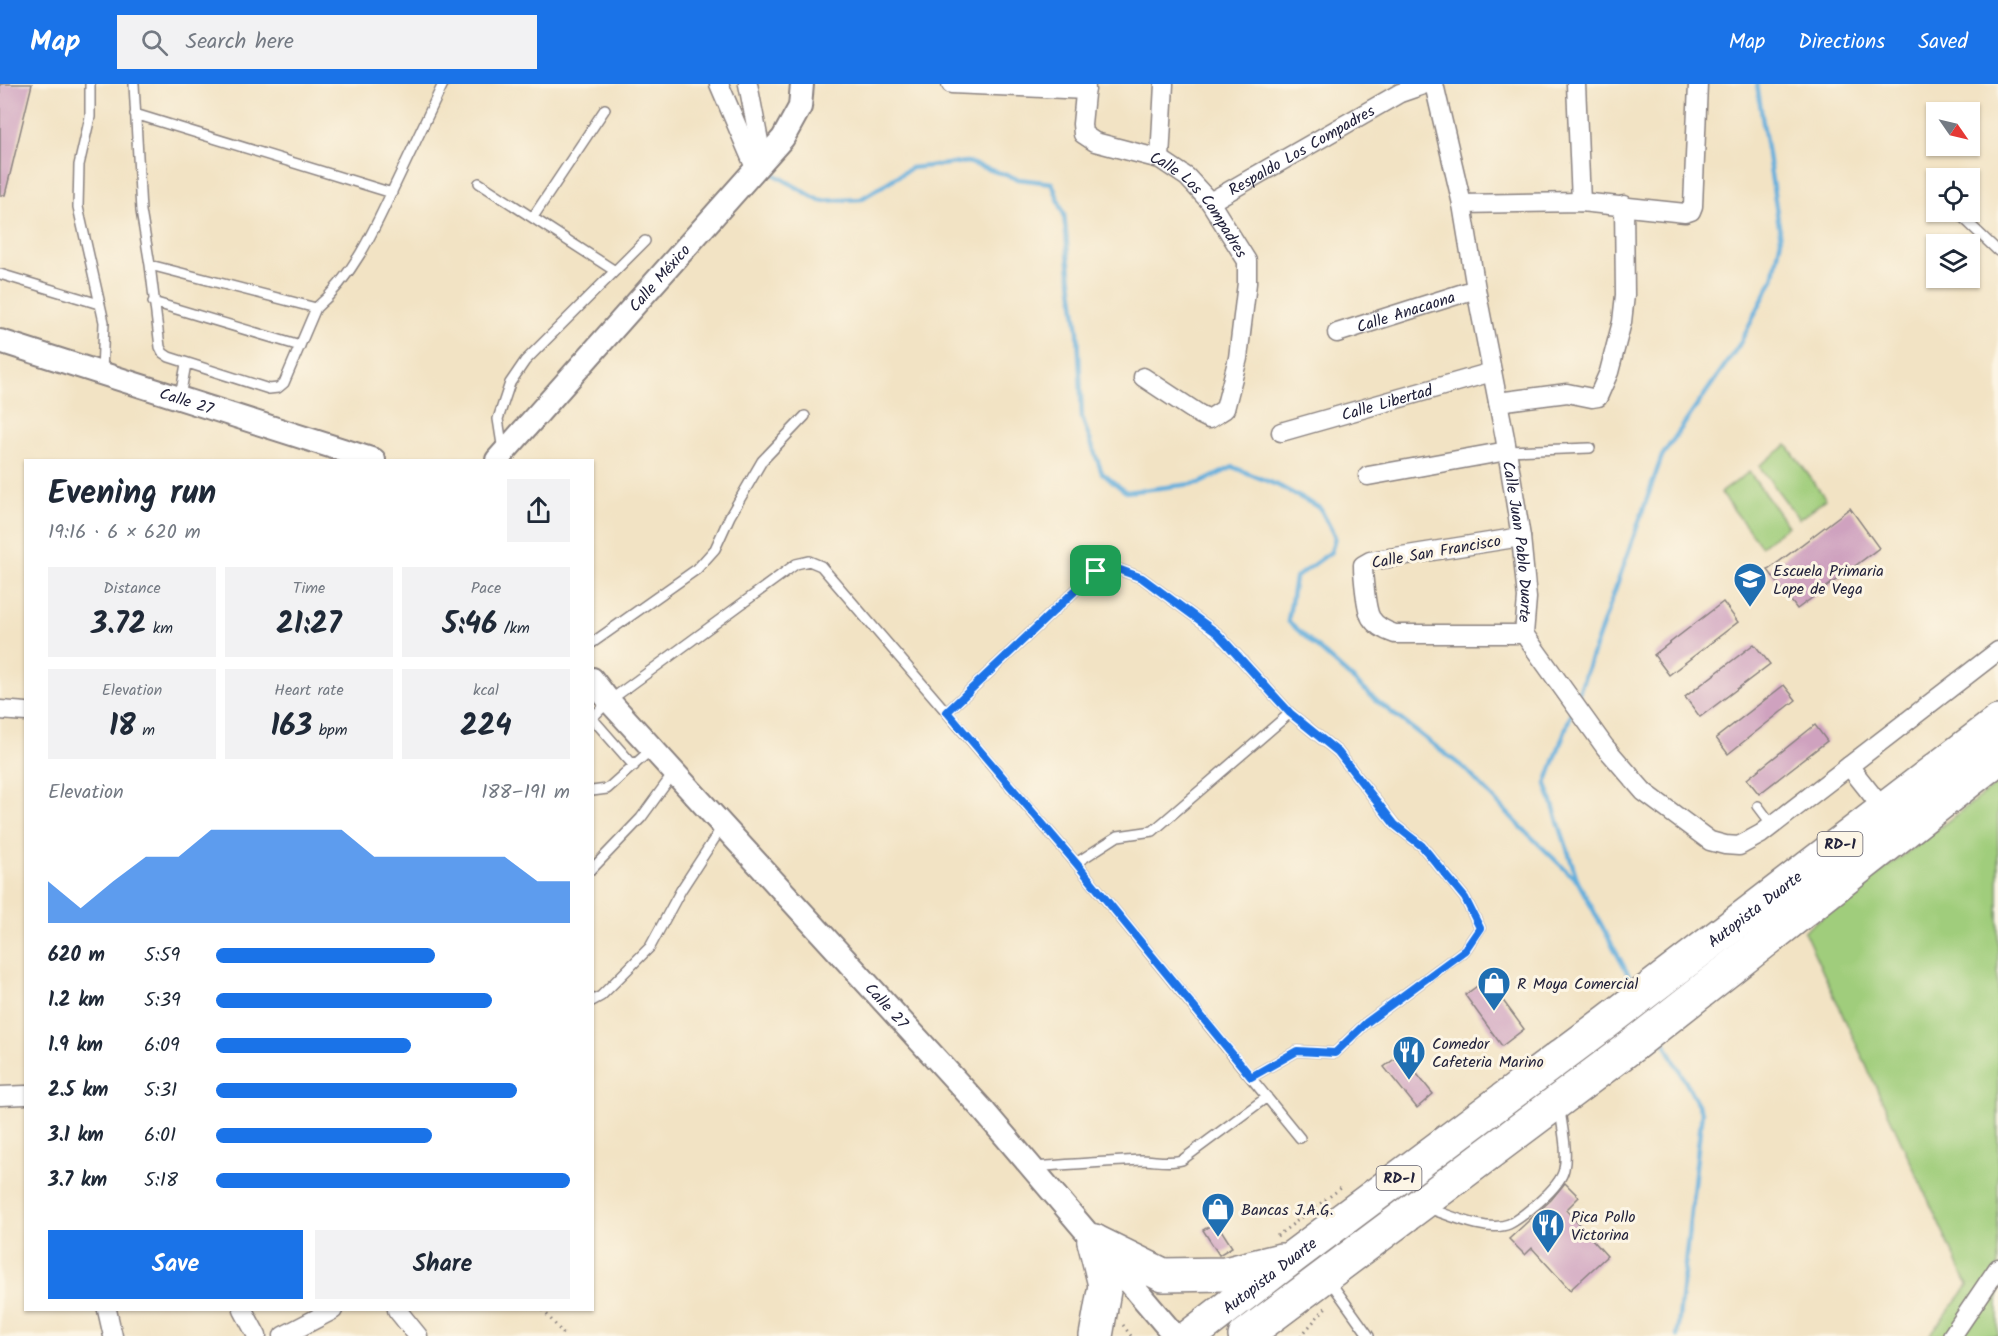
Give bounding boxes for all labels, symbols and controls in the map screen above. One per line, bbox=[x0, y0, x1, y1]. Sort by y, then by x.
search box bbox=[117, 15, 537, 69]
text: Map bbox=[30, 20, 81, 65]
text: Search here bbox=[186, 25, 294, 60]
icon: search bbox=[138, 26, 171, 59]
text: Map bbox=[1729, 26, 1765, 59]
text: Directions bbox=[1798, 26, 1885, 59]
text: Saved bbox=[1918, 26, 1968, 59]
street label: Respaldo Los Compadres bbox=[1224, 99, 1380, 203]
north arrow bbox=[1926, 102, 1980, 156]
map controls bbox=[1926, 102, 1980, 288]
street label: Calle Los Compadres bbox=[1147, 146, 1253, 264]
button: locate bbox=[1926, 168, 1980, 222]
button: layers bbox=[1926, 234, 1980, 288]
street label: Calle México bbox=[623, 239, 697, 318]
street label: Calle Anacaona bbox=[1354, 285, 1459, 340]
street label: Calle Libertad bbox=[1339, 378, 1437, 428]
street label: Calle 27 bbox=[156, 382, 217, 422]
street label: Calle Juan Pablo Duarte bbox=[1495, 459, 1538, 623]
text: Evening run bbox=[48, 468, 216, 521]
button: share bbox=[507, 479, 570, 542]
text: 19:16 · 6 × 620 m bbox=[48, 517, 201, 549]
street label: Calle San Francisco bbox=[1369, 529, 1503, 576]
pin bbox=[1070, 545, 1121, 596]
icon: arrive bbox=[1079, 554, 1112, 587]
place label: Escuela Primaria Lope de Vega bbox=[1773, 559, 1884, 602]
school or university icon: Escuela Primaria Lope de Vega bbox=[1732, 561, 1768, 608]
text: Distance bbox=[103, 576, 161, 601]
text: Time bbox=[293, 576, 325, 601]
text: Pace bbox=[471, 576, 501, 601]
text: 3.72 bbox=[91, 601, 146, 649]
text: 21:27 bbox=[276, 601, 342, 649]
text: 5:46 bbox=[442, 601, 497, 649]
text: km bbox=[146, 616, 173, 641]
text: /km bbox=[497, 616, 530, 641]
text: Elevation bbox=[102, 678, 162, 703]
text: Heart rate bbox=[274, 678, 344, 703]
text: kcal bbox=[473, 678, 499, 703]
text: 18 bbox=[109, 703, 136, 751]
text: 163 bbox=[271, 703, 312, 751]
text: 224 bbox=[460, 703, 512, 751]
text: m bbox=[136, 718, 155, 743]
text: bpm bbox=[312, 718, 347, 743]
text: Elevation bbox=[48, 777, 124, 809]
text: 188–191 m bbox=[481, 777, 570, 809]
road number: RD-1 bbox=[1818, 832, 1862, 856]
street label: Autopista Duarte bbox=[1703, 865, 1808, 954]
text: 620 m bbox=[48, 940, 105, 972]
text: 5:59 bbox=[144, 940, 180, 972]
shop icon: R Moya Comercial bbox=[1476, 965, 1512, 1012]
place label: R Moya Comercial bbox=[1517, 972, 1639, 997]
street label: Calle 27 bbox=[858, 977, 914, 1036]
text: 1.2 km bbox=[48, 985, 104, 1017]
text: 5:39 bbox=[144, 985, 181, 1017]
text: 1.9 km bbox=[48, 1030, 103, 1062]
text: 6:09 bbox=[144, 1030, 180, 1062]
place label: Comedor Cafeteria Marino bbox=[1432, 1032, 1544, 1075]
restaurant icon: Comedor Cafeteria Marino bbox=[1391, 1034, 1427, 1081]
text: 2.5 km bbox=[48, 1075, 108, 1107]
text: 5:31 bbox=[144, 1075, 177, 1107]
text: 3.1 km bbox=[48, 1120, 104, 1152]
text: 6:01 bbox=[144, 1120, 176, 1152]
text: 3.7 km bbox=[48, 1165, 107, 1197]
text: 5:18 bbox=[144, 1165, 178, 1197]
road number: RD-1 bbox=[1376, 1166, 1422, 1190]
shop icon: Bancas J.A.G. bbox=[1200, 1191, 1236, 1238]
place label: Bancas J.A.G. bbox=[1241, 1198, 1333, 1223]
place label: Pica Pollo Victorina bbox=[1571, 1205, 1636, 1248]
restaurant icon: Pica Pollo Victorina bbox=[1530, 1207, 1566, 1254]
button: Save bbox=[48, 1230, 303, 1299]
button: Share bbox=[315, 1230, 570, 1299]
street label: Autopista Duarte bbox=[1218, 1232, 1323, 1321]

